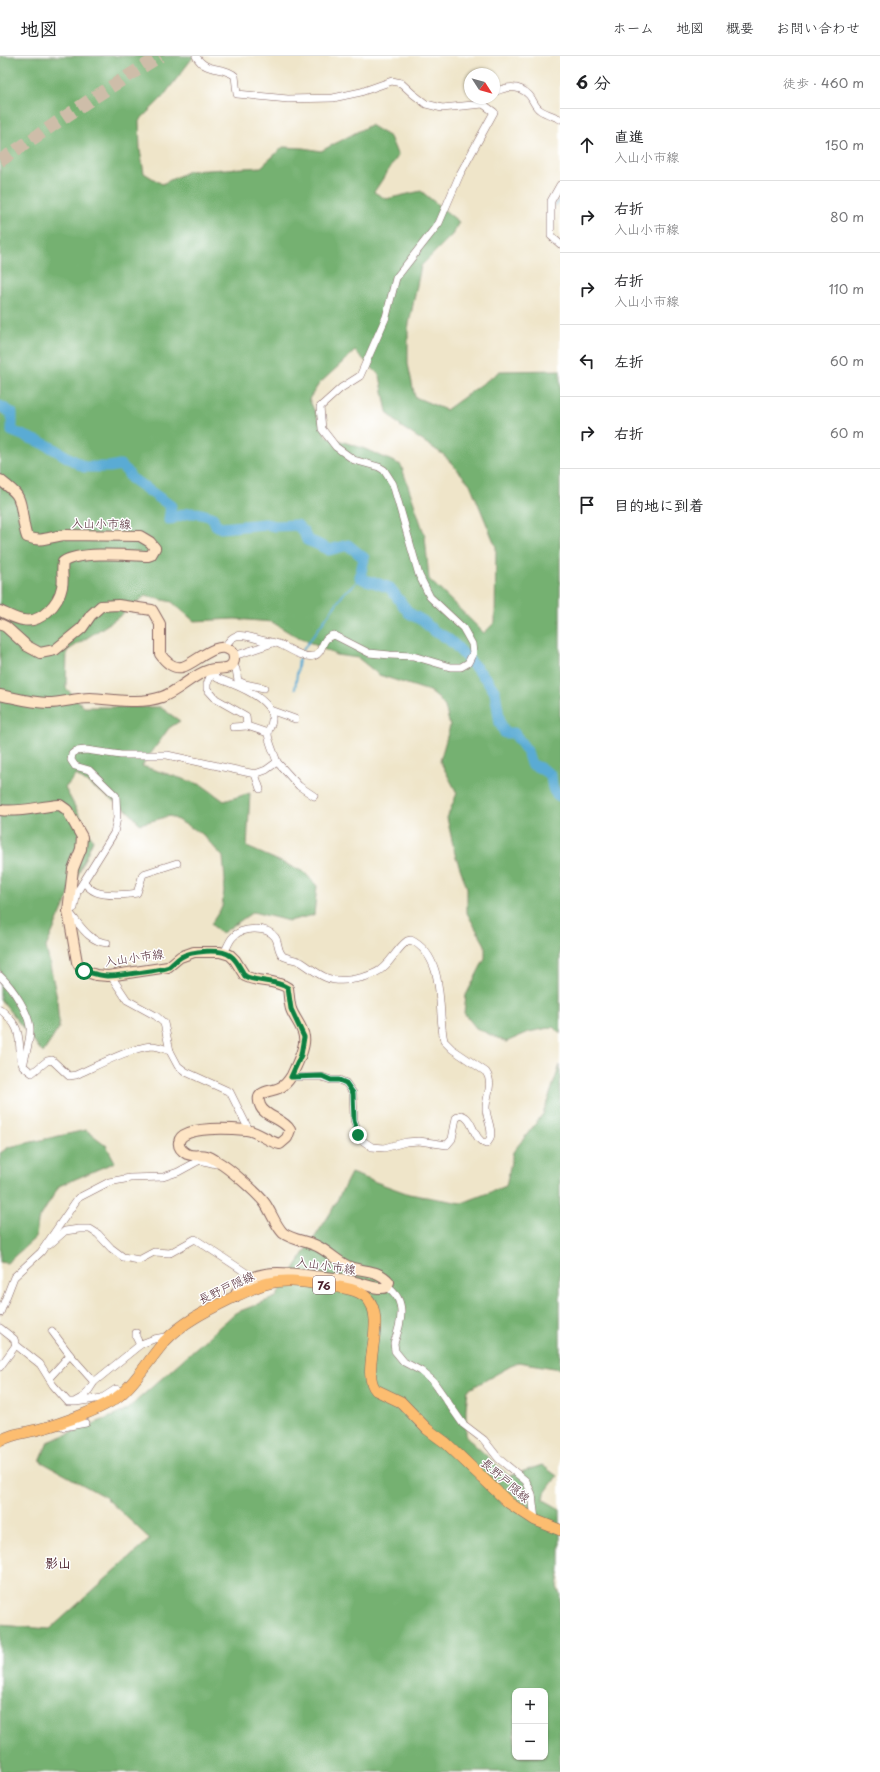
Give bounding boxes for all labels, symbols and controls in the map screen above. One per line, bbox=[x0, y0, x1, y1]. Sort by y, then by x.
text: 地図 bbox=[20, 14, 58, 42]
text: ホーム bbox=[613, 17, 654, 38]
text: 地図 bbox=[676, 17, 704, 38]
text: 概要 bbox=[726, 17, 754, 38]
text: お問い合わせ bbox=[776, 17, 860, 38]
north arrow bbox=[464, 68, 500, 104]
text: 6 分 bbox=[576, 69, 610, 95]
text: 徒歩 · 460 m bbox=[783, 73, 864, 92]
text: 直進 bbox=[614, 124, 644, 147]
icon: ahead bbox=[576, 134, 598, 156]
text: 150 m bbox=[825, 135, 864, 154]
text: 入山小市線 bbox=[614, 147, 679, 166]
text: 右折 bbox=[614, 196, 644, 219]
icon: right bbox=[576, 206, 598, 228]
text: 80 m bbox=[830, 207, 864, 226]
text: 入山小市線 bbox=[614, 219, 679, 238]
text: 右折 bbox=[614, 268, 644, 291]
icon: right bbox=[576, 278, 598, 300]
text: 110 m bbox=[829, 279, 864, 298]
text: 入山小市線 bbox=[614, 291, 679, 310]
text: 左折 bbox=[614, 349, 644, 372]
icon: left bbox=[576, 350, 598, 372]
text: 60 m bbox=[830, 351, 864, 370]
text: 右折 bbox=[614, 421, 644, 444]
icon: right bbox=[576, 422, 598, 444]
text: 60 m bbox=[830, 423, 864, 442]
text: 目的地に到着 bbox=[614, 493, 704, 516]
icon: arrive bbox=[576, 494, 598, 516]
street label: 入山小市線 bbox=[71, 513, 131, 533]
street label: 入山小市線 bbox=[103, 944, 165, 970]
route start bbox=[75, 962, 93, 980]
route end bbox=[349, 1126, 367, 1144]
street label: 入山小市線 bbox=[295, 1252, 357, 1278]
street label: 長野戸隠線 bbox=[195, 1266, 257, 1308]
road number: 76 bbox=[313, 1276, 335, 1294]
street label: 長野戸隠線 bbox=[477, 1454, 535, 1506]
district label: 影山 bbox=[45, 1553, 71, 1572]
map controls bbox=[512, 1688, 548, 1760]
button: + bbox=[512, 1688, 548, 1724]
button: − bbox=[512, 1724, 548, 1760]

